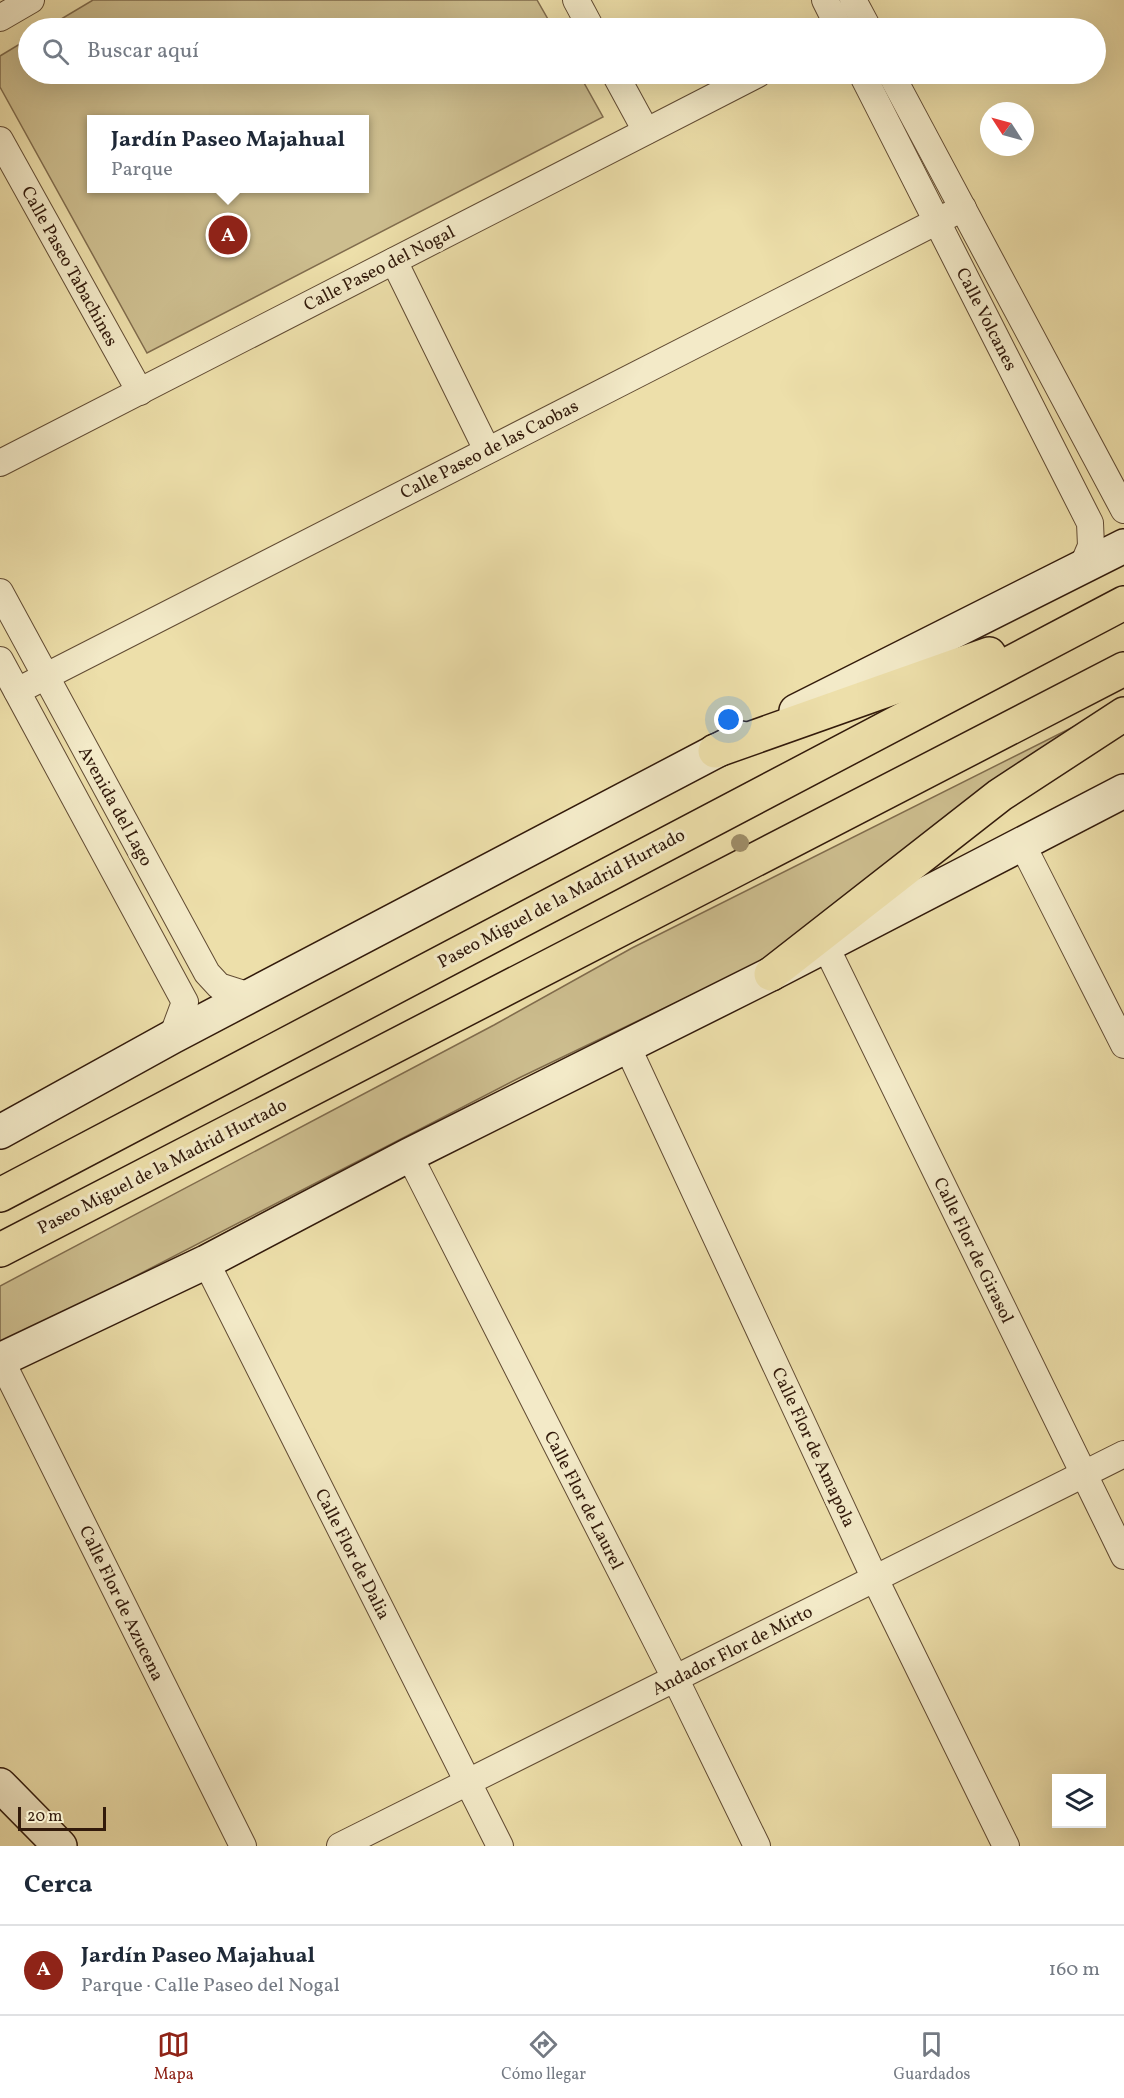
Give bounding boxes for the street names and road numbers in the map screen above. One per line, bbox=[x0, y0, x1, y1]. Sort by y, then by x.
street label: Calle Paseo Tabachines bbox=[14, 182, 123, 351]
street label: Calle Paseo del Nogal bbox=[300, 220, 460, 318]
street label: Calle Volcanes bbox=[949, 264, 1022, 375]
street label: Calle Paseo de las Caobas bbox=[396, 394, 583, 506]
street label: Avenida del Lago bbox=[71, 742, 158, 871]
street label: Paseo Miguel de la Madrid Hurtado bbox=[434, 823, 690, 975]
street label: Paseo Miguel de la Madrid Hurtado bbox=[34, 1093, 292, 1241]
street label: Calle Flor de Girasol bbox=[926, 1173, 1019, 1328]
street label: Calle Flor de Amapola bbox=[765, 1364, 861, 1532]
street label: Calle Flor de Laurel bbox=[537, 1427, 628, 1574]
street label: Calle Flor de Dalia bbox=[308, 1485, 395, 1625]
street label: Calle Flor de Azucena bbox=[72, 1522, 169, 1686]
street label: Andador Flor de Mirto bbox=[648, 1600, 817, 1703]

